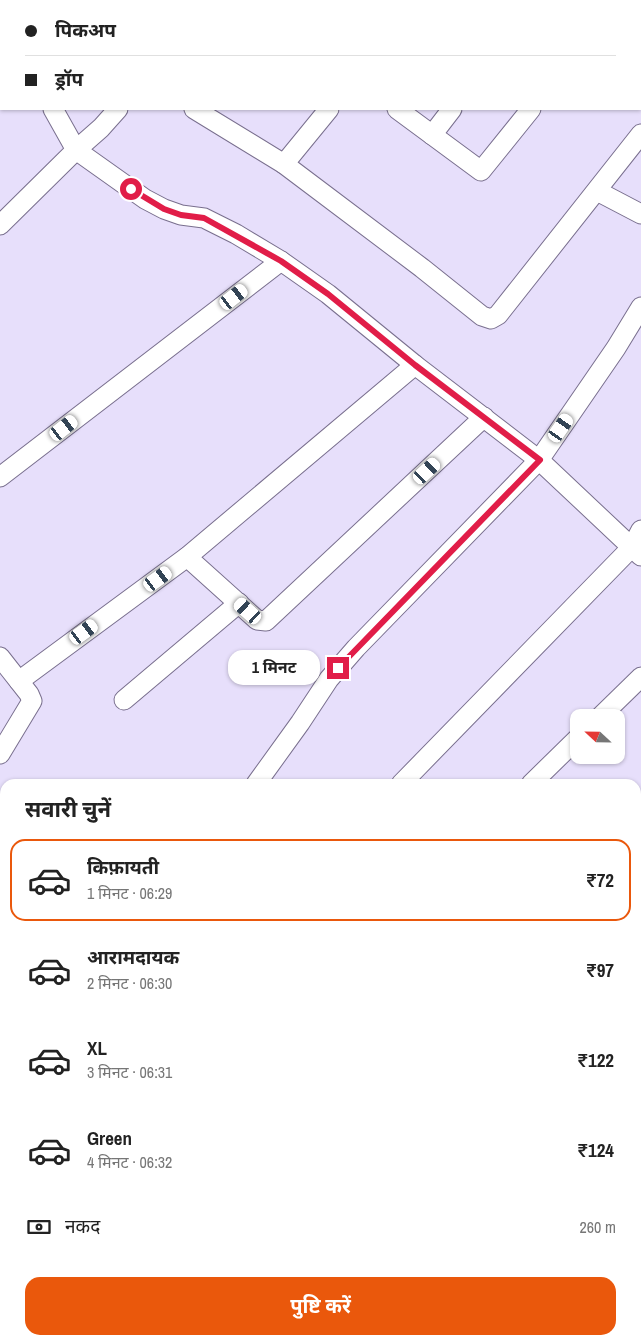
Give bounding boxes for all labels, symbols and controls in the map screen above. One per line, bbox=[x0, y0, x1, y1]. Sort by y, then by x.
text: पिकअप bbox=[55, 17, 116, 43]
text: ड्रॉप bbox=[55, 66, 83, 92]
route start bbox=[120, 178, 142, 200]
car bbox=[217, 282, 250, 312]
car bbox=[546, 411, 575, 445]
car bbox=[47, 413, 80, 443]
car bbox=[410, 455, 443, 487]
car bbox=[141, 564, 174, 594]
car bbox=[231, 595, 264, 627]
car bbox=[67, 617, 100, 647]
callout: 1 मिनट bbox=[228, 650, 320, 686]
text: 1 मिनट bbox=[252, 656, 296, 678]
route end bbox=[327, 657, 349, 679]
north arrow bbox=[570, 709, 625, 764]
map controls bbox=[570, 709, 625, 764]
text: सवारी चुनें bbox=[25, 794, 111, 824]
text: किफ़ायती bbox=[87, 854, 159, 880]
icon: car bbox=[27, 858, 72, 903]
text: ₹72 bbox=[586, 867, 614, 893]
text: 1 मिनट · 06:29 bbox=[87, 882, 172, 904]
text: आरामदायक bbox=[87, 944, 179, 970]
icon: car bbox=[27, 948, 72, 993]
text: ₹97 bbox=[586, 957, 614, 983]
text: 2 मिनट · 06:30 bbox=[87, 972, 172, 994]
text: XL bbox=[87, 1035, 107, 1061]
icon: car bbox=[27, 1038, 72, 1083]
text: ₹122 bbox=[577, 1047, 614, 1073]
text: 3 मिनट · 06:31 bbox=[87, 1061, 172, 1083]
text: Green bbox=[87, 1125, 132, 1151]
icon: car bbox=[27, 1128, 72, 1173]
text: ₹124 bbox=[577, 1137, 614, 1163]
text: 4 मिनट · 06:32 bbox=[87, 1151, 172, 1173]
icon: cash bbox=[25, 1213, 53, 1241]
text: नकद bbox=[65, 1213, 100, 1239]
text: 260 m bbox=[580, 1216, 616, 1238]
button: पुष्टि करें bbox=[25, 1277, 616, 1335]

